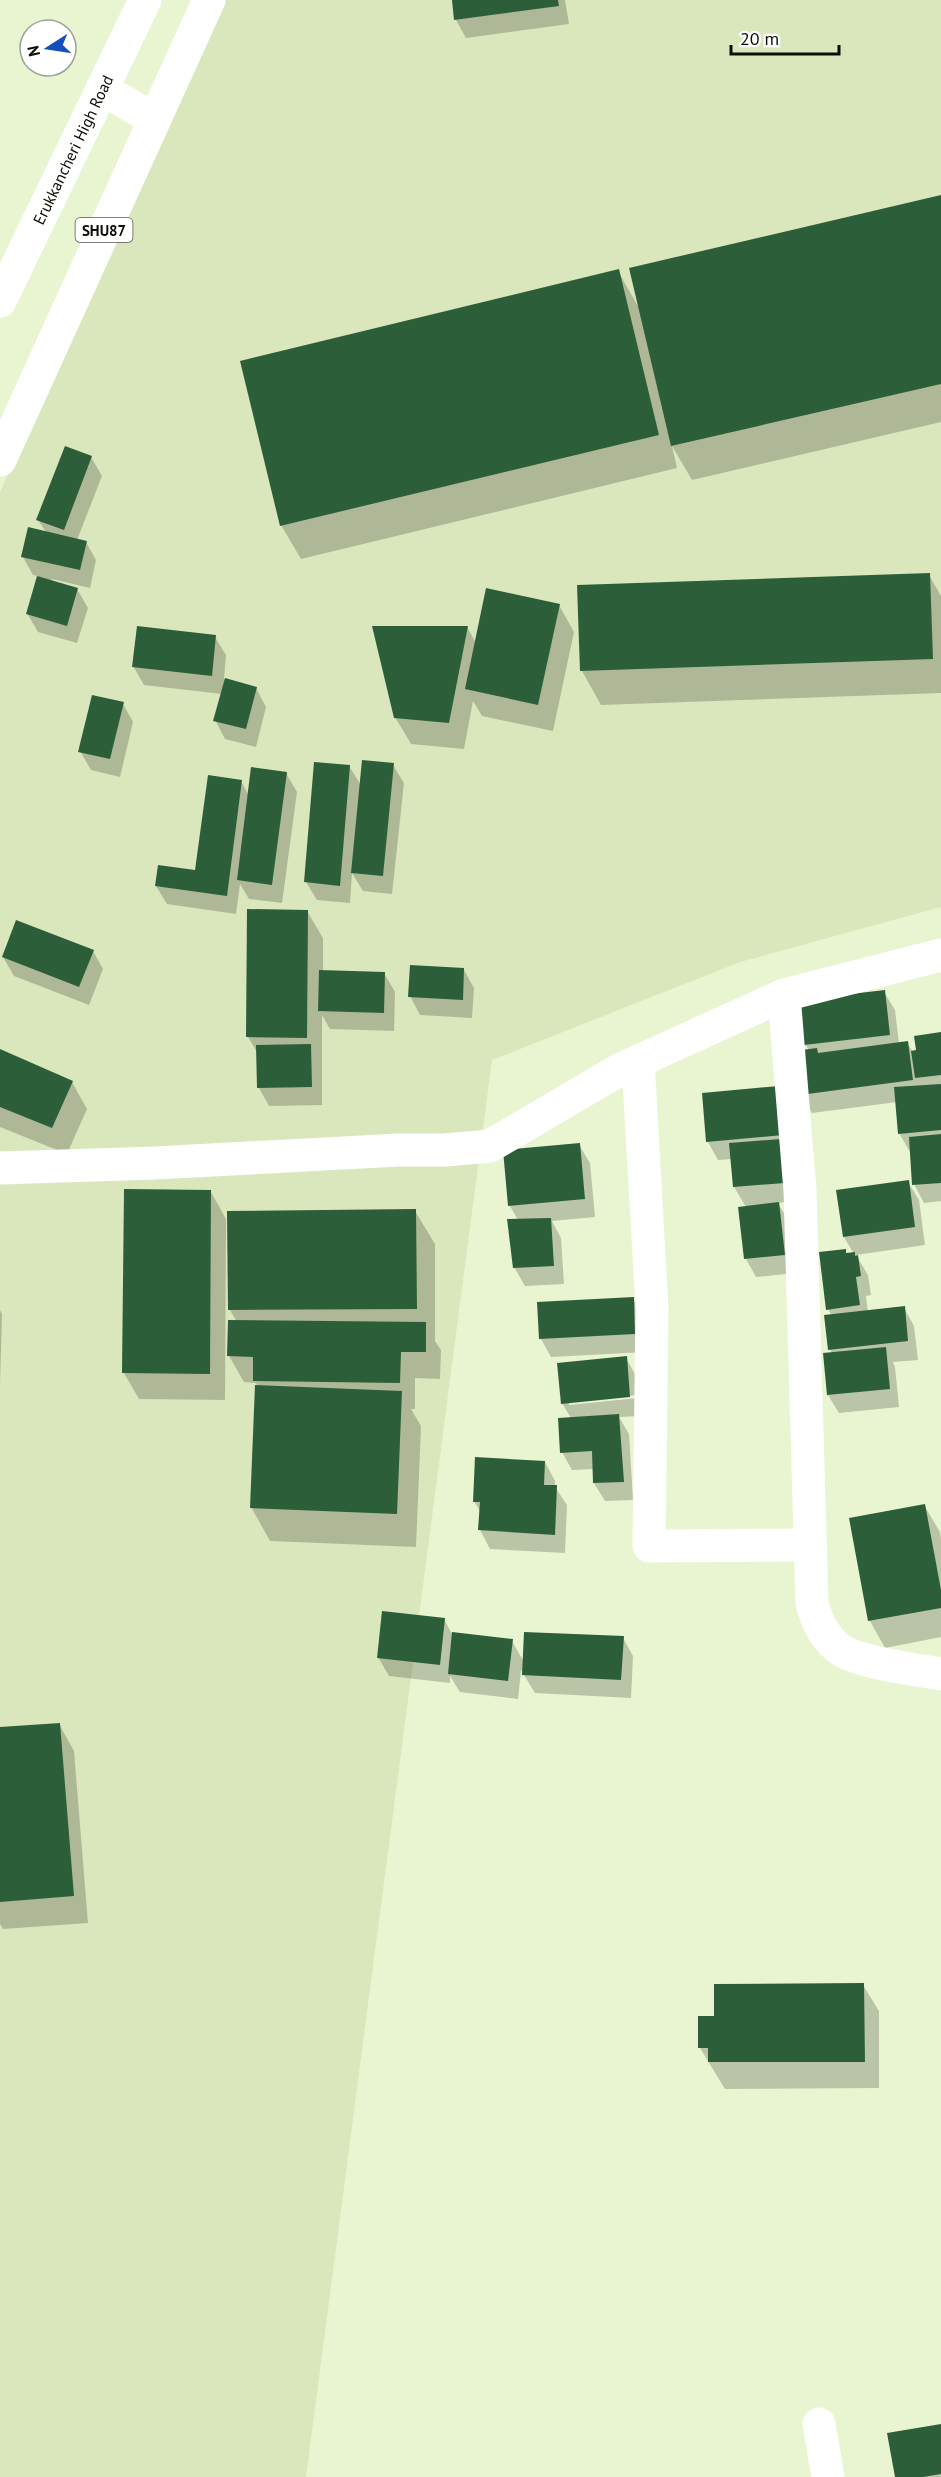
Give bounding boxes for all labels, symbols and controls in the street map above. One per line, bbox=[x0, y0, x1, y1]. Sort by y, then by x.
north arrow bbox=[18, 18, 78, 78]
scale bar bbox=[731, 18, 839, 56]
text: 20 m bbox=[740, 27, 779, 50]
text: N bbox=[22, 44, 44, 58]
street label: Erukkancheri High Road bbox=[28, 72, 117, 228]
road number: SHU87 bbox=[76, 218, 132, 242]

